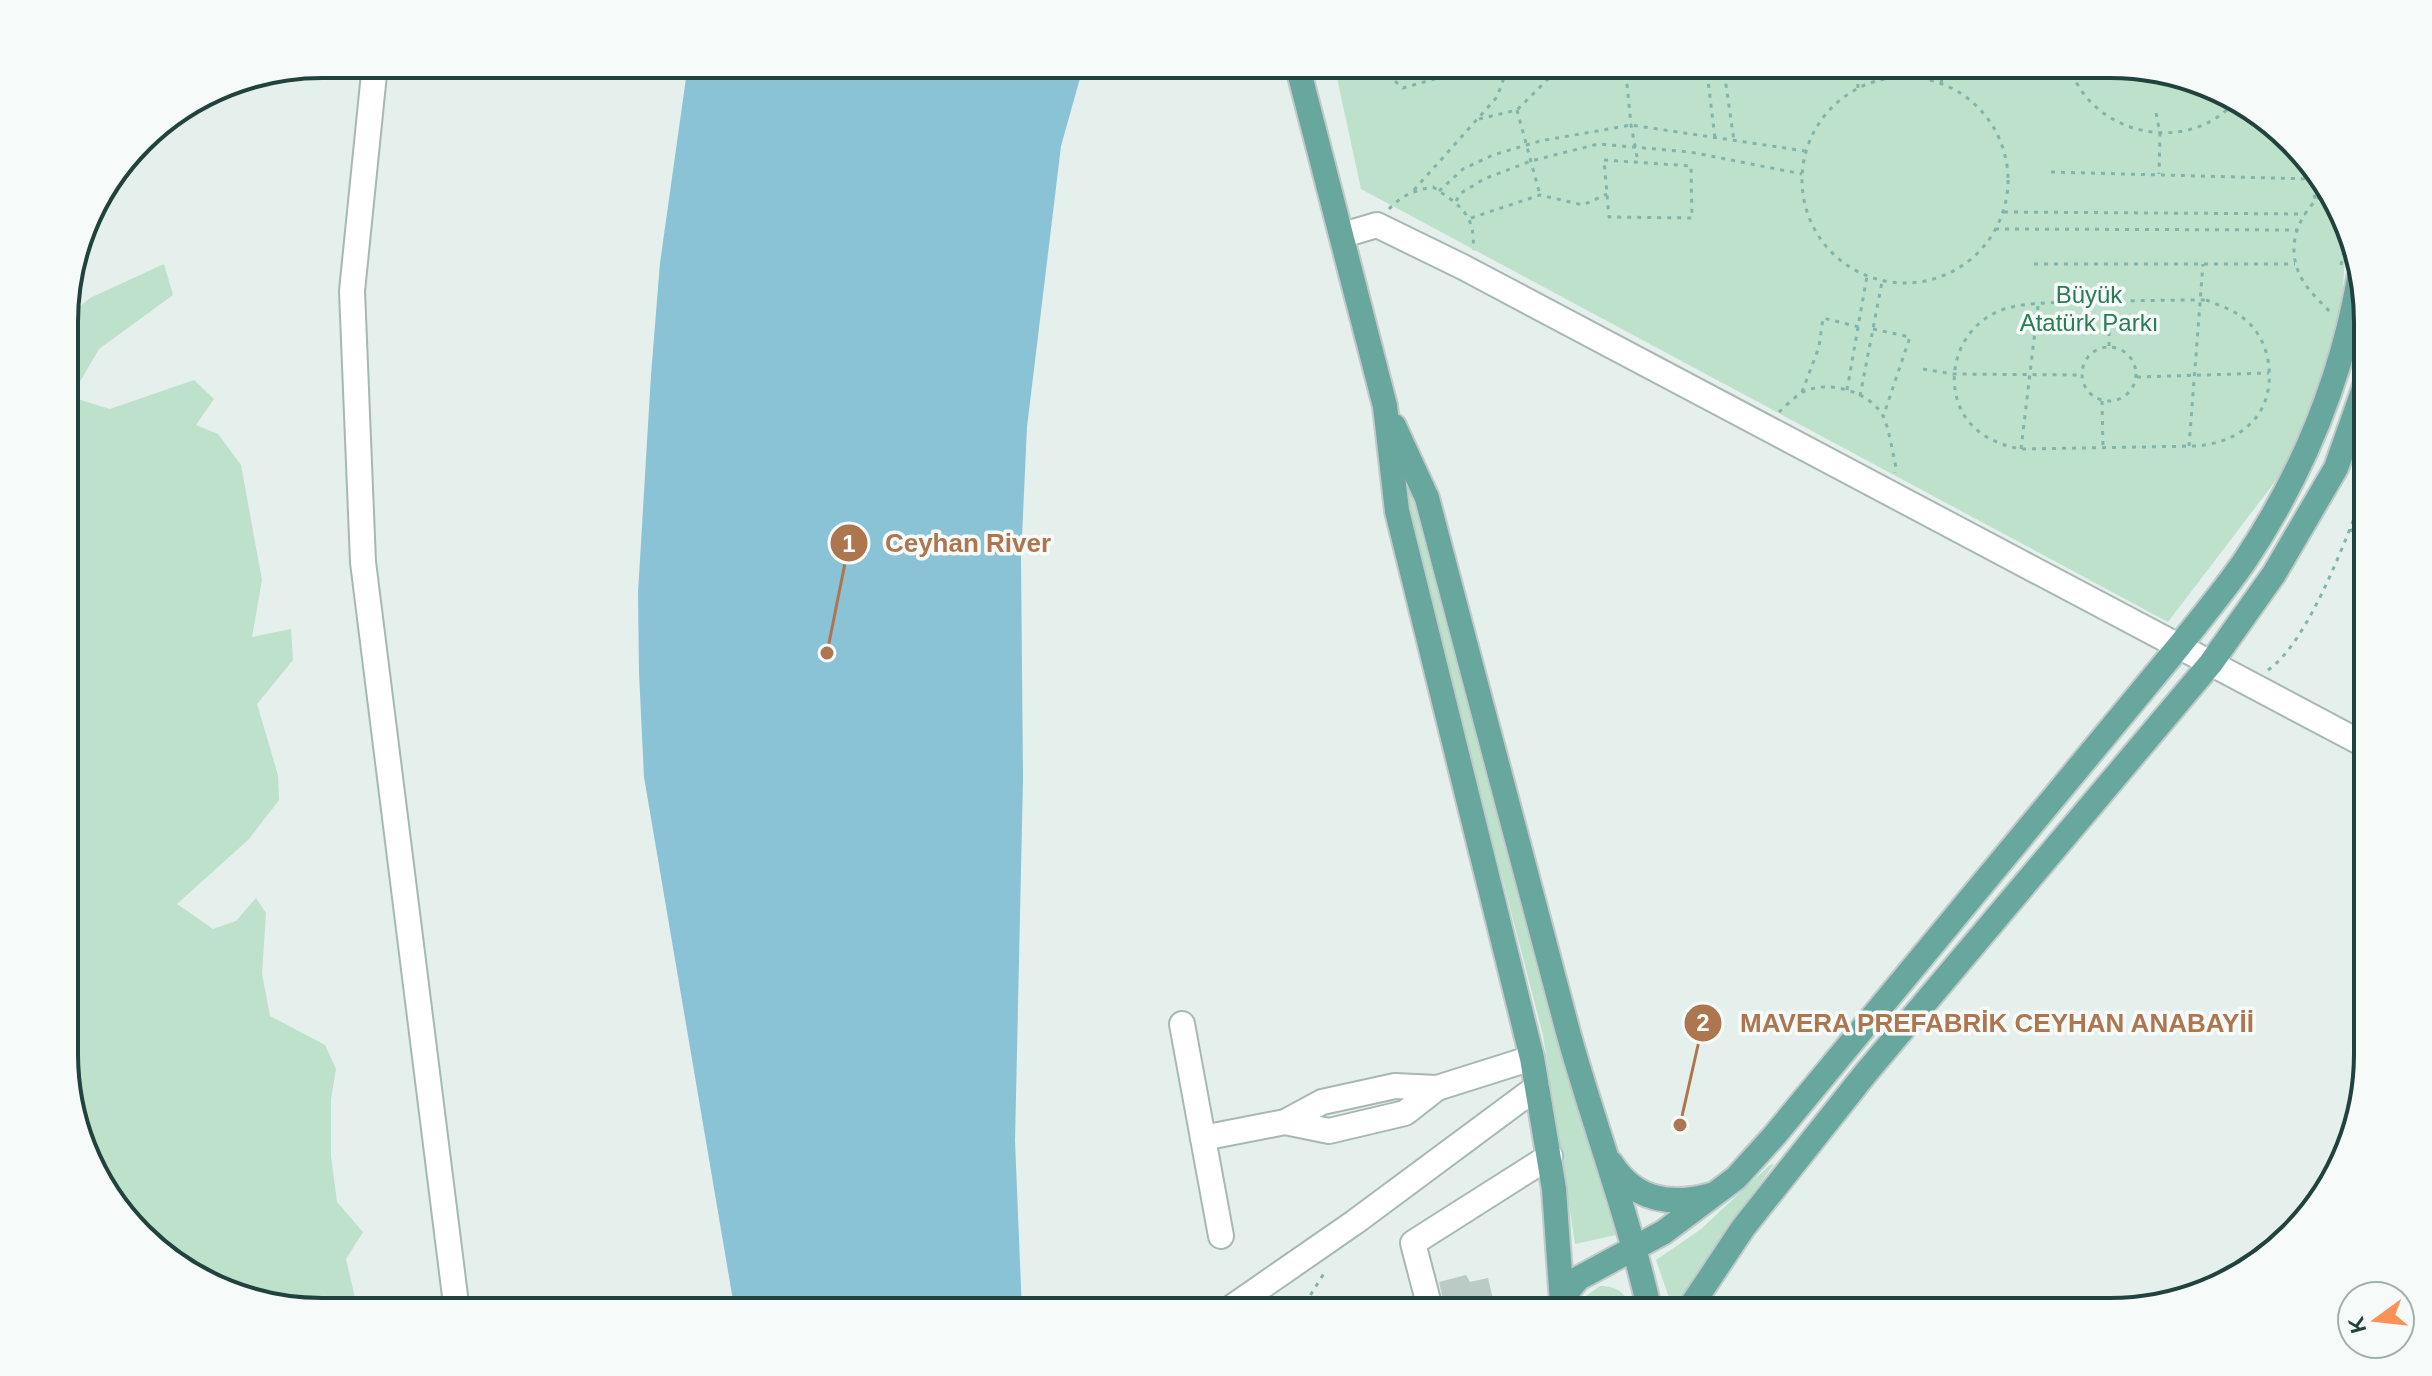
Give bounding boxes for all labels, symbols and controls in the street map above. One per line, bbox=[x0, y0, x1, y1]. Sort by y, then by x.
park label: Büyük Atatürk Parkı bbox=[2020, 281, 2158, 336]
callout: Ceyhan River bbox=[829, 518, 1067, 568]
text: Ceyhan River bbox=[885, 528, 1051, 558]
text: 1 bbox=[842, 530, 856, 557]
callout: MAVERA PREFABRİK CEYHAN ANABAYİİ bbox=[1683, 998, 2270, 1048]
text: MAVERA PREFABRİK CEYHAN ANABAYİİ bbox=[1740, 1008, 2254, 1038]
text: 2 bbox=[1696, 1009, 1710, 1036]
north arrow bbox=[2336, 1280, 2416, 1360]
text: K bbox=[2343, 1314, 2371, 1336]

